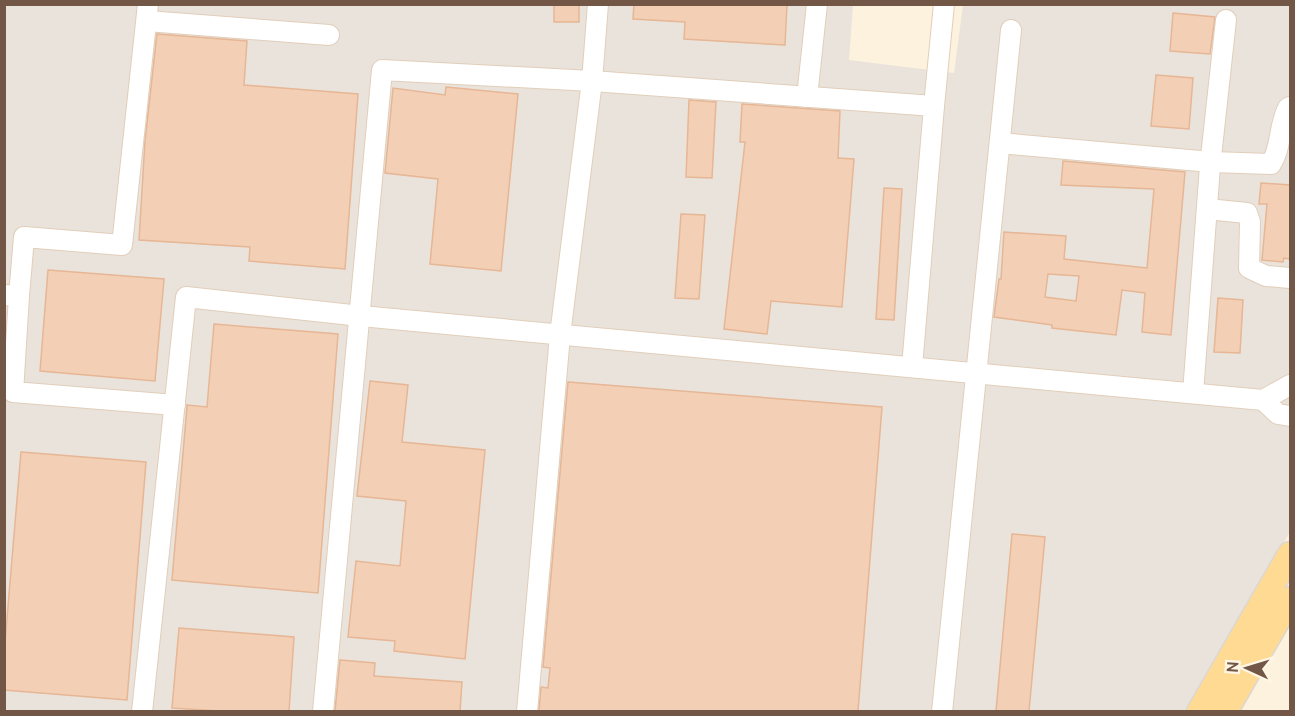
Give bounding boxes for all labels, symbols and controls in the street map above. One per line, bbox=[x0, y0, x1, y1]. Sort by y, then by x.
north arrow bbox=[1217, 638, 1277, 698]
text: N bbox=[1223, 661, 1242, 673]

